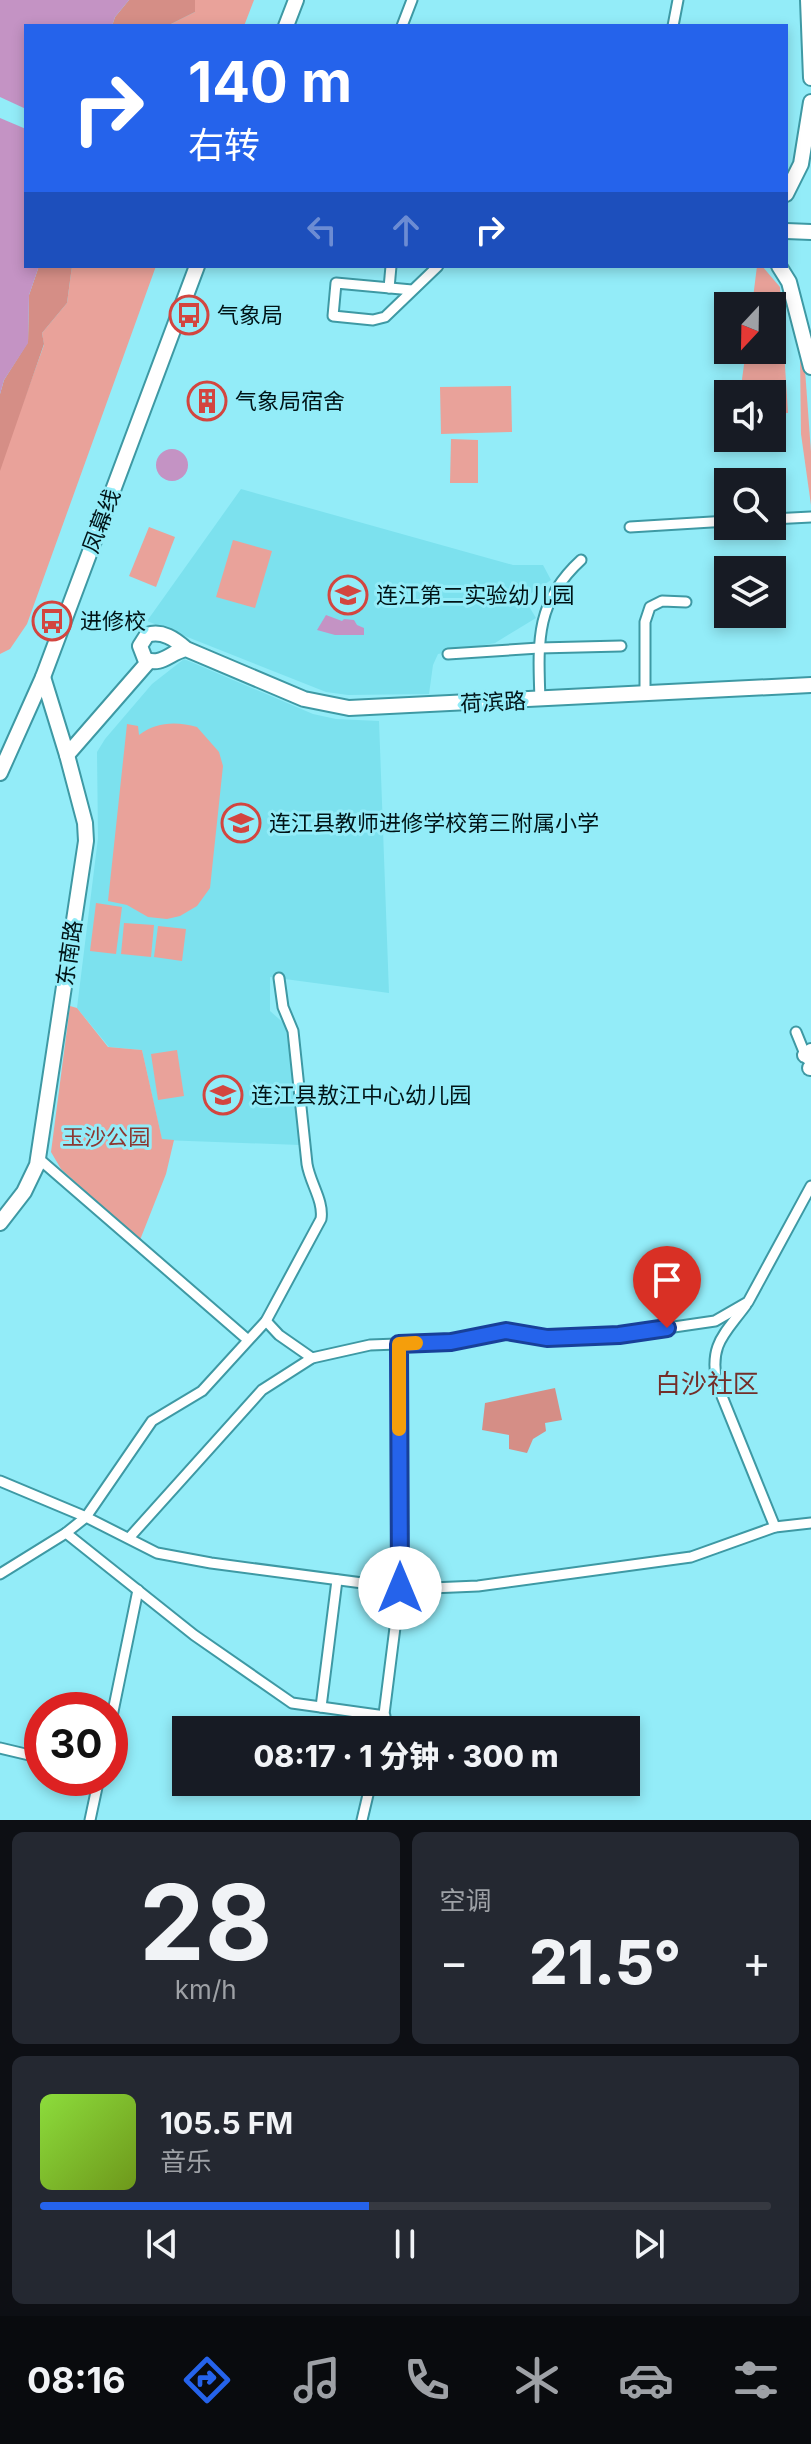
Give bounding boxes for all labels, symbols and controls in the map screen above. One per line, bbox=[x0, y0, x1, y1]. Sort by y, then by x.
text: 140 m bbox=[188, 48, 352, 116]
icon: right bbox=[56, 56, 160, 160]
text: 右转 bbox=[188, 123, 260, 167]
icon: left bbox=[300, 208, 344, 252]
icon: ahead bbox=[384, 208, 428, 252]
icon: right bbox=[468, 208, 512, 252]
north arrow bbox=[714, 292, 786, 364]
map controls bbox=[714, 292, 786, 628]
bus stop icon: 气象局 bbox=[168, 294, 210, 336]
place label: 气象局 bbox=[217, 302, 283, 328]
building icon: 气象局宿舍 bbox=[186, 380, 228, 422]
button: sound bbox=[714, 380, 786, 452]
place label: 气象局宿舍 bbox=[235, 388, 345, 414]
button: search bbox=[714, 468, 786, 540]
street label: 凤幕线 bbox=[77, 486, 125, 556]
button: layers bbox=[714, 556, 786, 628]
school or university icon: 连江第二实验幼儿园 bbox=[327, 574, 369, 616]
place label: 连江第二实验幼儿园 bbox=[376, 582, 574, 608]
bus stop icon: 进修校 bbox=[31, 600, 73, 642]
place label: 进修校 bbox=[80, 608, 146, 634]
street label: 荷滨路 bbox=[459, 687, 527, 717]
school or university icon: 连江县教师进修学校第三附属小学 bbox=[220, 802, 262, 844]
place label: 连江县教师进修学校第三附属小学 bbox=[269, 810, 599, 836]
street label: 东南路 bbox=[52, 919, 86, 987]
school or university icon: 连江县敖江中心幼儿园 bbox=[202, 1074, 244, 1116]
place label: 连江县敖江中心幼儿园 bbox=[251, 1082, 471, 1108]
park label: 玉沙公园 bbox=[62, 1124, 150, 1150]
pin bbox=[633, 1246, 701, 1328]
icon: arrive bbox=[645, 1258, 689, 1302]
district label: 白沙社区 bbox=[655, 1368, 759, 1399]
position arrow bbox=[358, 1546, 442, 1630]
speed limit sign: 30 bbox=[24, 1692, 128, 1796]
text: 08:17 · 1 分钟 · 300 m bbox=[254, 1738, 558, 1774]
text: 28 bbox=[139, 1859, 272, 1985]
text: 空调 bbox=[440, 1885, 492, 1916]
text: 21.5° bbox=[529, 1926, 681, 1998]
text: − bbox=[440, 1935, 469, 1989]
text: + bbox=[742, 1935, 771, 1989]
text: km/h bbox=[175, 1974, 237, 2005]
text: 105.5 FM bbox=[160, 2105, 293, 2141]
text: 音乐 bbox=[160, 2146, 212, 2177]
icon: previous bbox=[140, 2222, 184, 2266]
icon: pause bbox=[383, 2222, 427, 2266]
icon: next bbox=[627, 2222, 671, 2266]
icon: directions bbox=[179, 2352, 235, 2408]
icon: music bbox=[289, 2352, 345, 2408]
icon: phone bbox=[399, 2352, 455, 2408]
icon: climate bbox=[509, 2352, 565, 2408]
icon: car bbox=[618, 2352, 674, 2408]
icon: filters bbox=[728, 2352, 784, 2408]
text: 08:16 bbox=[27, 2358, 126, 2402]

